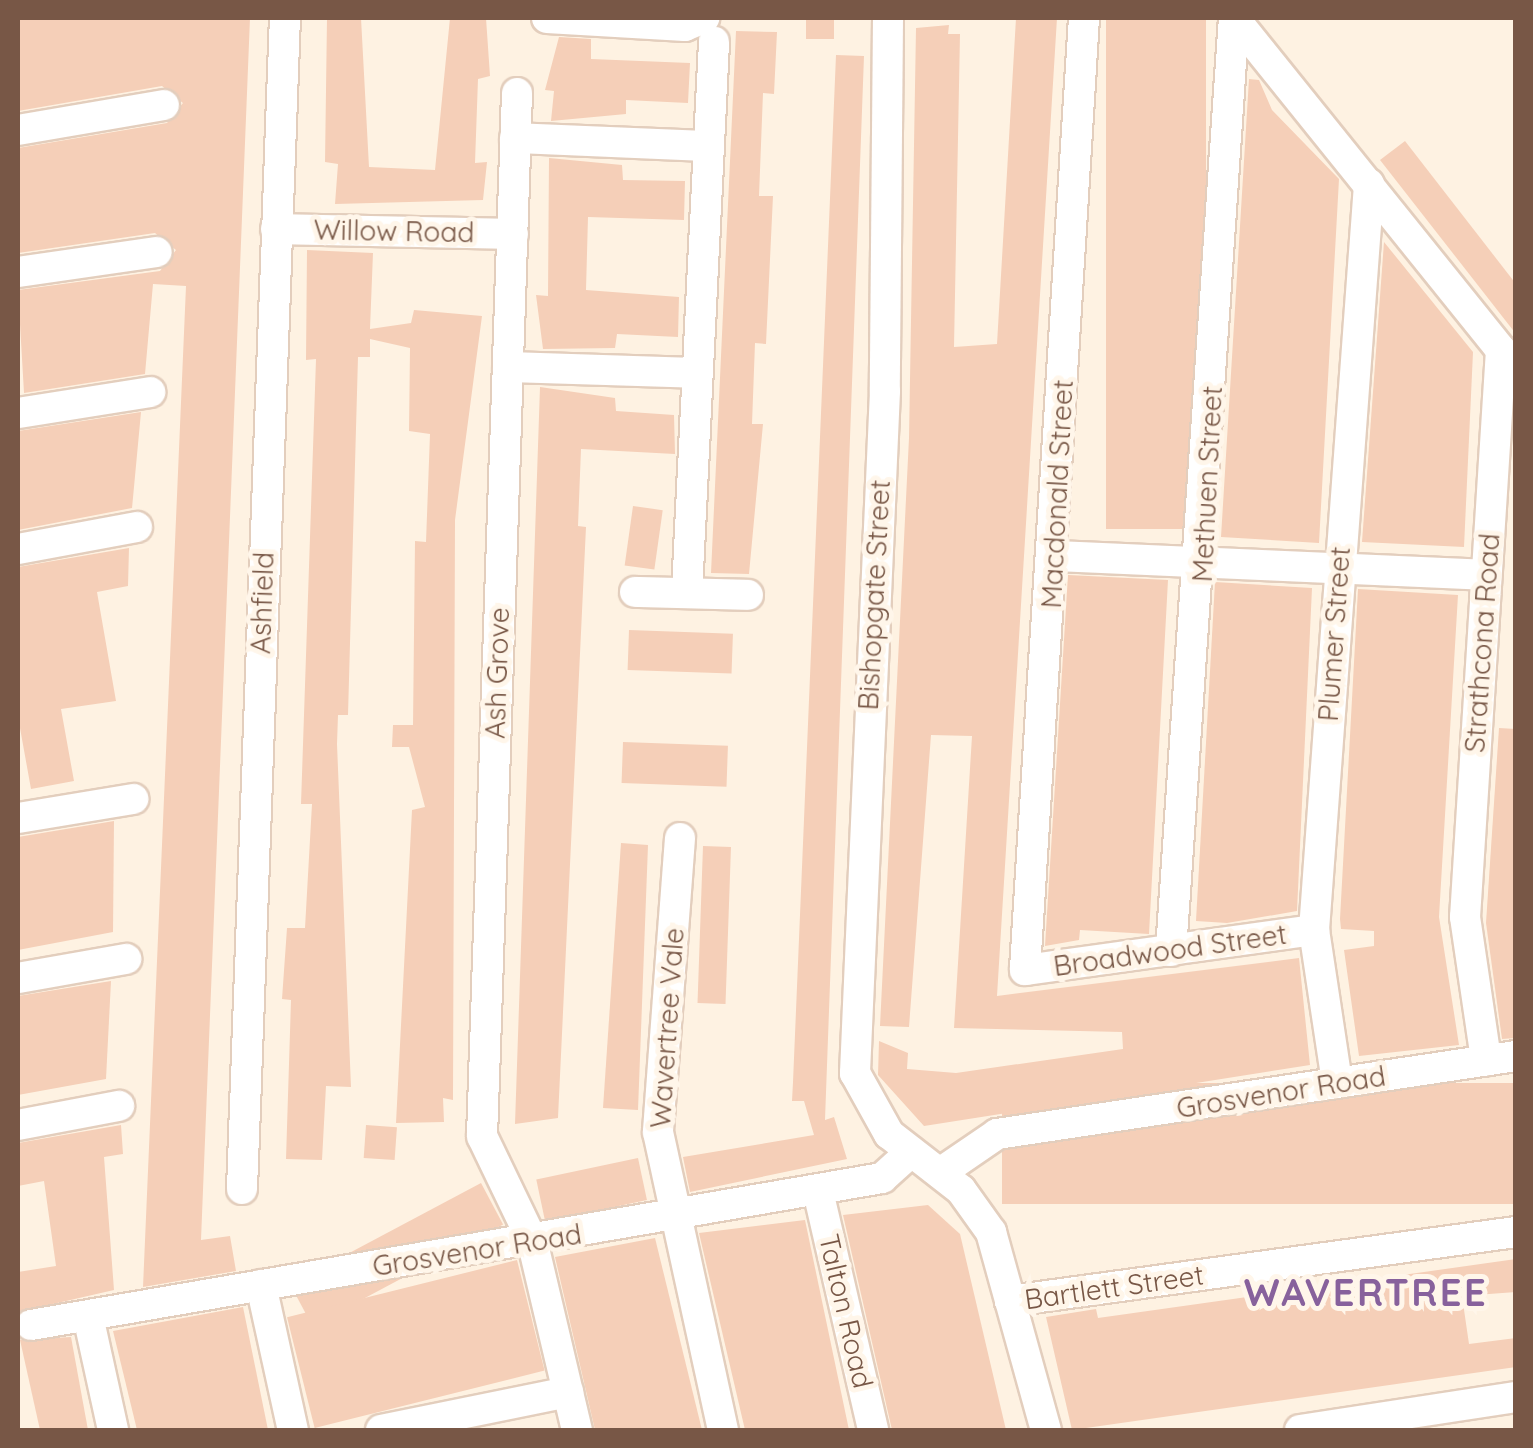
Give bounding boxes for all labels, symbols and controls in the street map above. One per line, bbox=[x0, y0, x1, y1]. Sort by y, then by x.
street label: Willow Road bbox=[313, 213, 475, 249]
street label: Macdonald Street bbox=[1034, 379, 1080, 609]
street label: Methuen Street bbox=[1185, 385, 1229, 583]
street label: Bishopgate Street bbox=[851, 479, 897, 711]
street label: Strathcona Road bbox=[1458, 532, 1506, 754]
street label: Plumer Street bbox=[1311, 545, 1357, 723]
street label: Ashfield bbox=[243, 551, 281, 655]
street label: Ash Grove bbox=[478, 607, 516, 739]
street label: Broadwood Street bbox=[1051, 917, 1289, 983]
street label: Wavertree Vale bbox=[643, 927, 691, 1129]
street label: Grosvenor Road bbox=[1174, 1059, 1388, 1125]
street label: Grosvenor Road bbox=[370, 1217, 584, 1283]
street label: Talton Road bbox=[812, 1231, 880, 1391]
street label: Bartlett Street bbox=[1022, 1258, 1206, 1316]
district label: WAVERTREE bbox=[1244, 1270, 1488, 1316]

